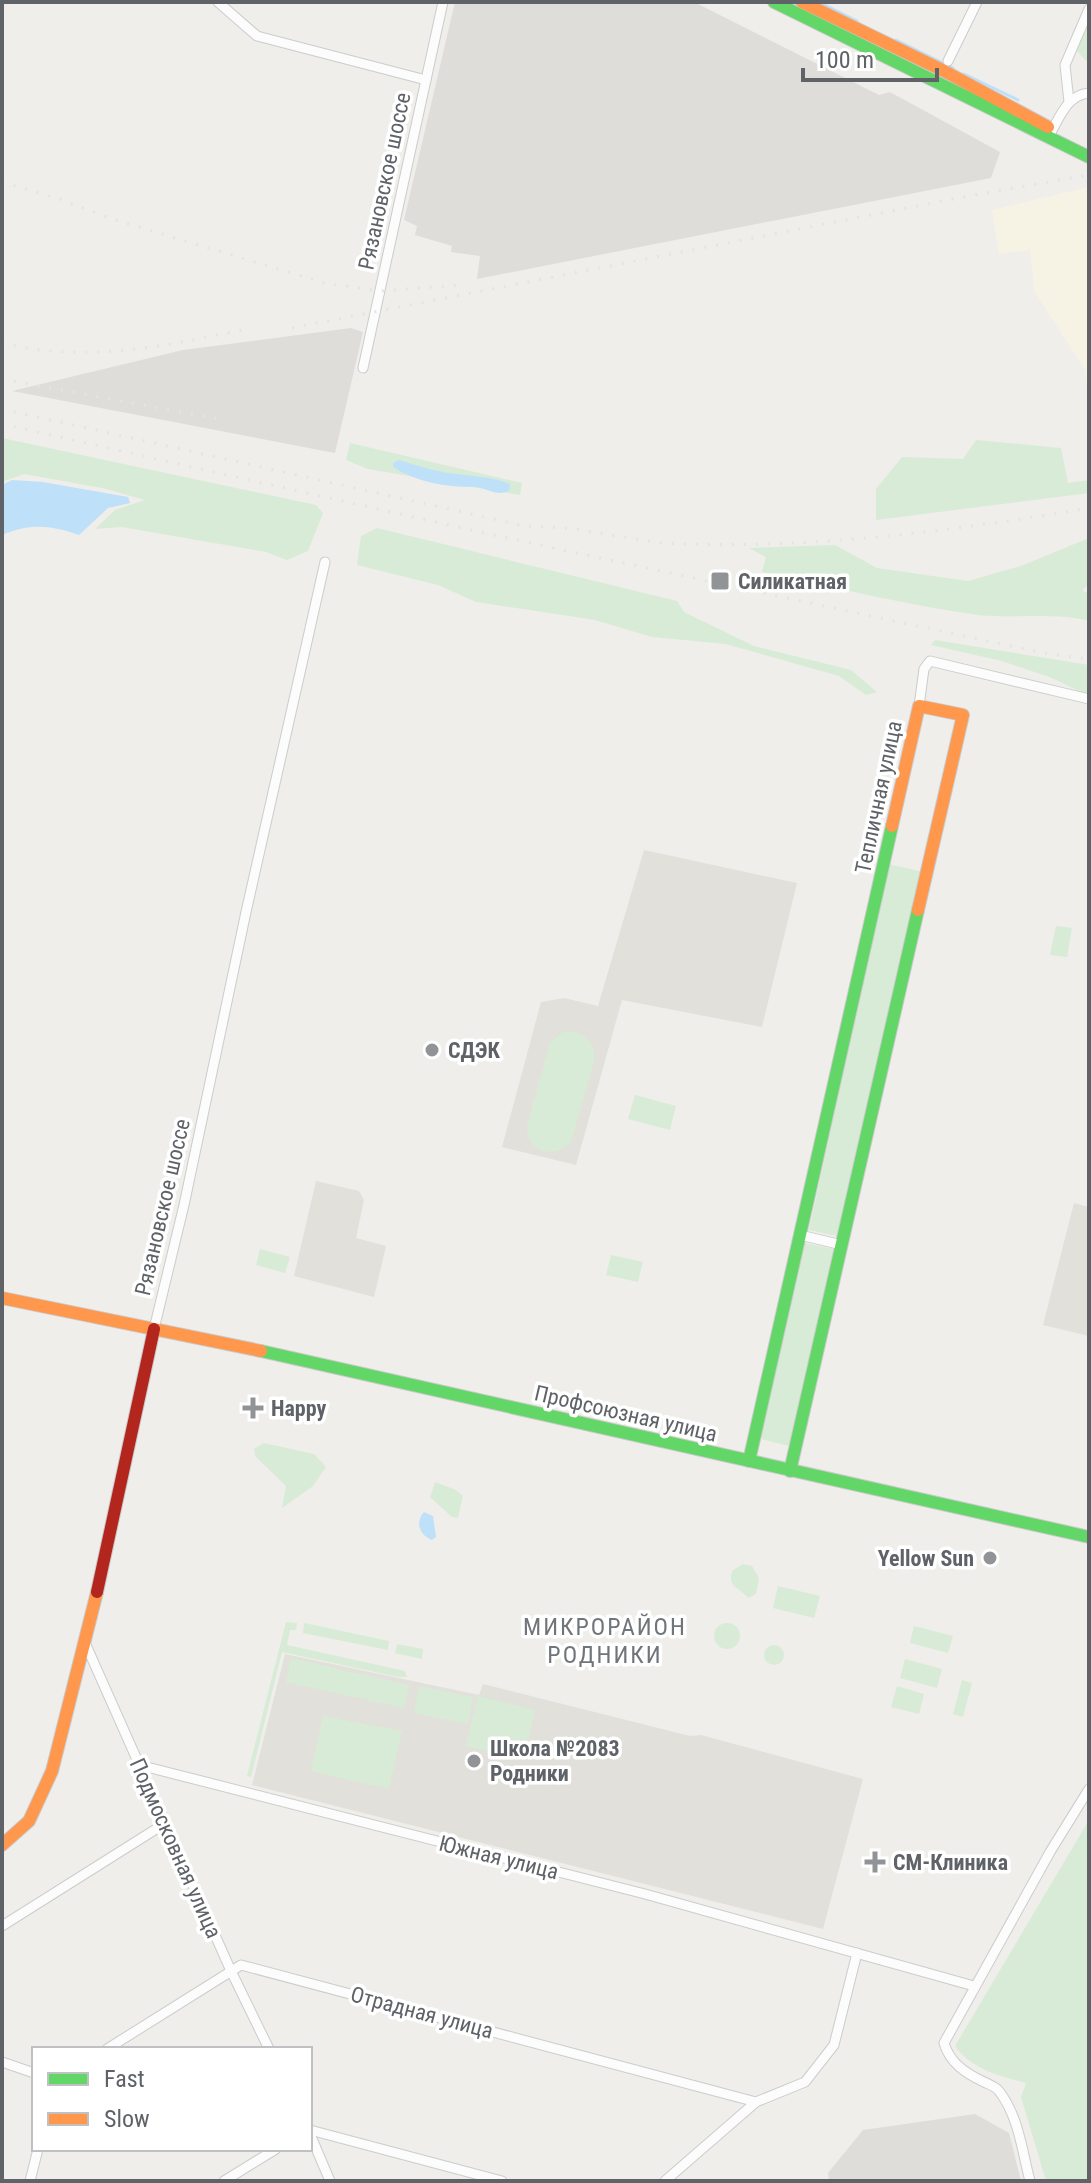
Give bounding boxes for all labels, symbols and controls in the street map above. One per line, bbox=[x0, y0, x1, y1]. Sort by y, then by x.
scale bar bbox=[803, 32, 937, 82]
text: 100 m bbox=[815, 46, 874, 74]
street label: Рязановское шоссе bbox=[353, 90, 415, 272]
place label: Силикатная bbox=[738, 569, 847, 594]
marker: Силикатная bbox=[709, 570, 731, 592]
street label: Тепличная улица bbox=[850, 718, 907, 876]
place label: СДЭК bbox=[448, 1038, 500, 1063]
marker: СДЭК bbox=[423, 1041, 441, 1059]
street label: Рязановское шоссе bbox=[130, 1116, 195, 1298]
street label: Профсоюзная улица bbox=[532, 1380, 720, 1447]
place label: Happy bbox=[271, 1396, 327, 1421]
marker: Happy bbox=[242, 1397, 264, 1419]
place label: Yellow Sun bbox=[878, 1546, 974, 1571]
marker: Yellow Sun bbox=[981, 1549, 999, 1567]
district label: МИКРОРАЙОН РОДНИКИ bbox=[523, 1613, 687, 1669]
place label: Школа №2083 Родники bbox=[490, 1736, 620, 1786]
marker: Школа №2083 Родники bbox=[465, 1752, 483, 1770]
street label: Подмосковная улица bbox=[125, 1754, 226, 1942]
street label: Южная улица bbox=[437, 1831, 561, 1884]
place label: СМ-Клиника bbox=[893, 1850, 1008, 1875]
marker: СМ-Клиника bbox=[864, 1851, 886, 1873]
street label: Отрадная улица bbox=[348, 1981, 496, 2044]
legend bbox=[32, 2047, 312, 2151]
text: Fast bbox=[104, 2065, 145, 2093]
text: Slow bbox=[104, 2105, 150, 2133]

